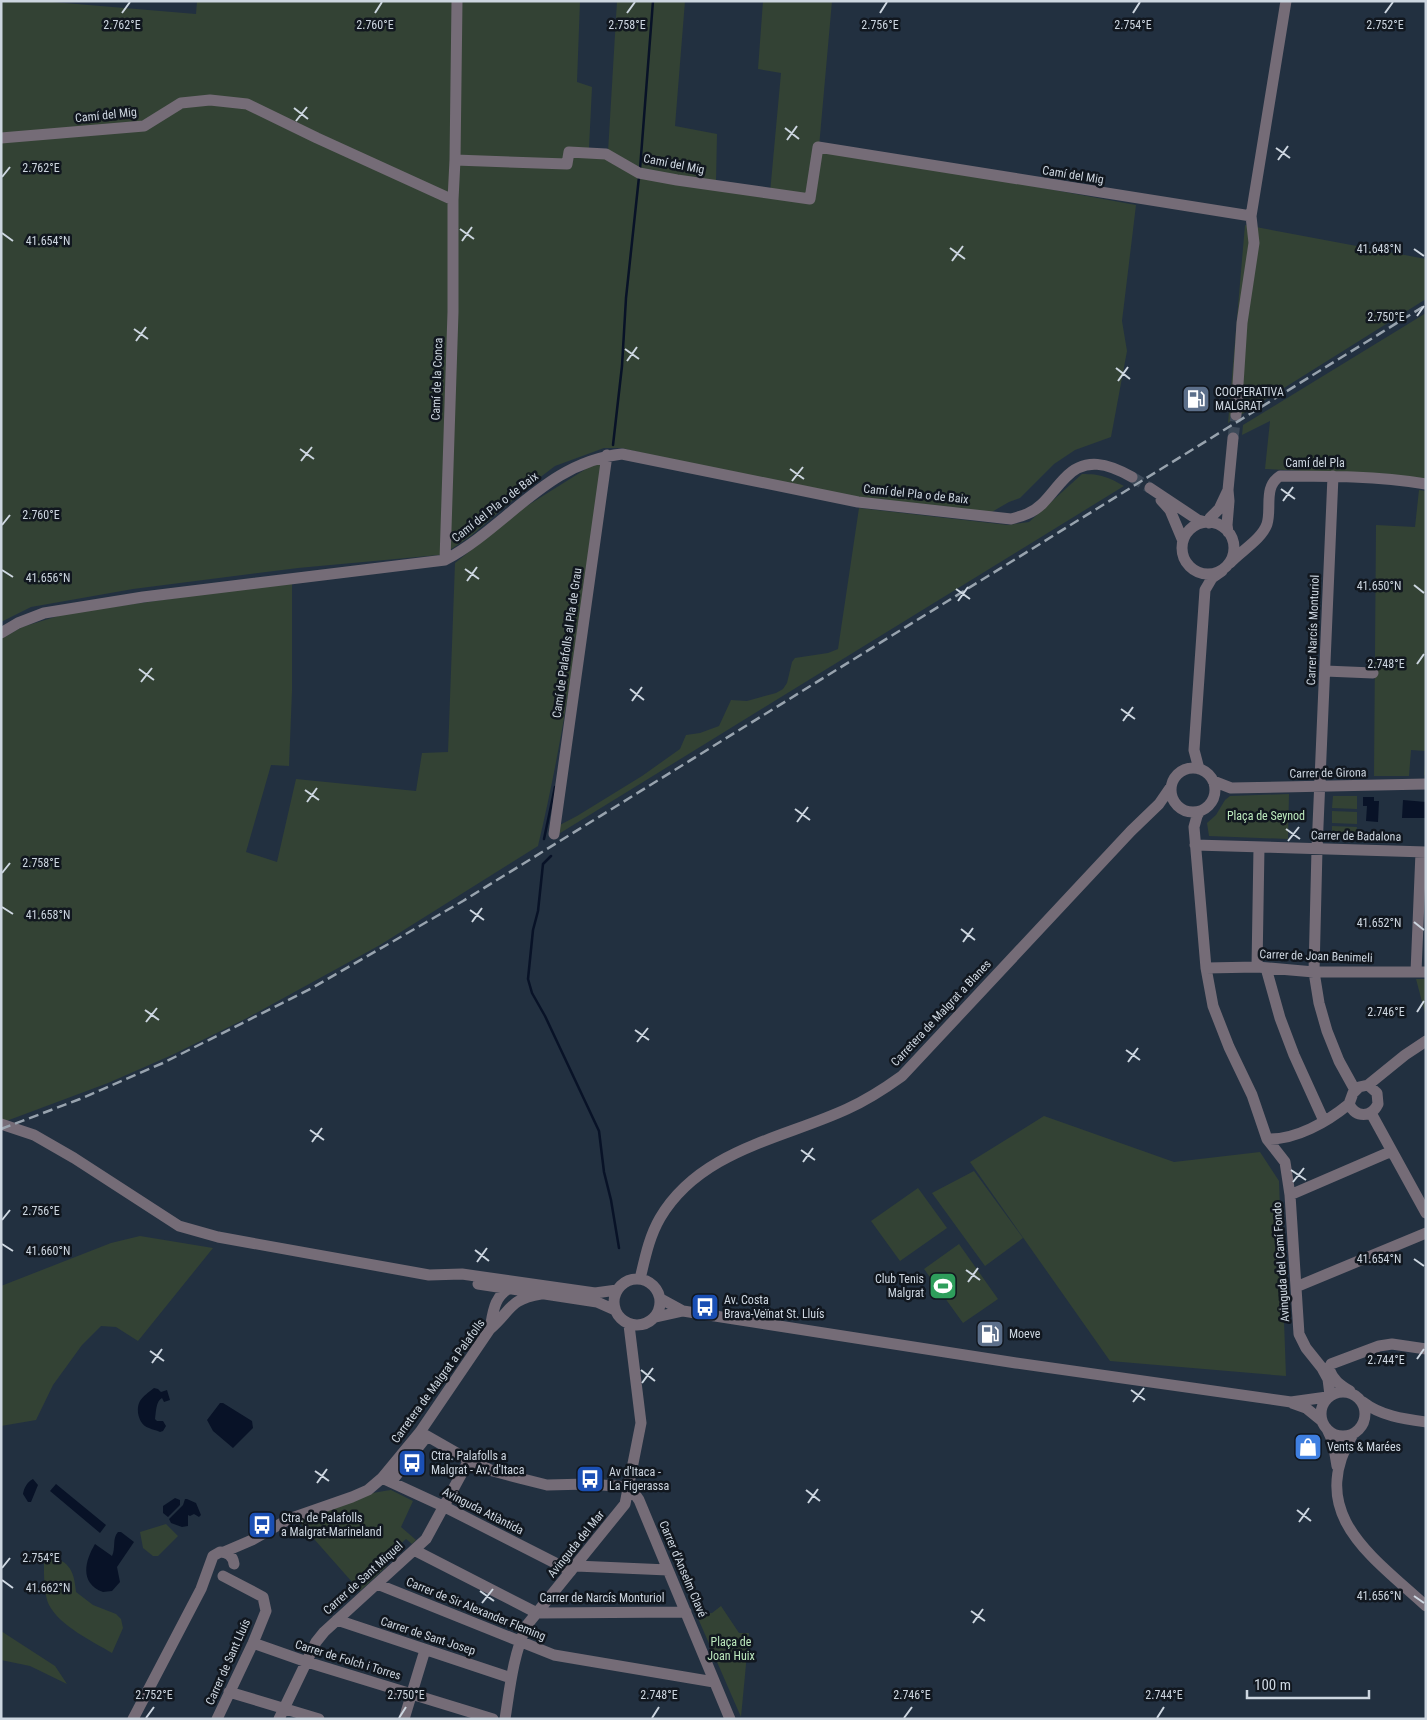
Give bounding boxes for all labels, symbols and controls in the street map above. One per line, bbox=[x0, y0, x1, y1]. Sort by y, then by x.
text: 2.762°E bbox=[103, 18, 141, 32]
text: 2.760°E bbox=[356, 18, 394, 32]
text: 2.758°E bbox=[608, 18, 646, 32]
text: 2.756°E bbox=[861, 18, 899, 32]
text: 2.754°E bbox=[1114, 18, 1152, 32]
text: 2.752°E bbox=[1366, 18, 1404, 32]
street label: Camí del Mig bbox=[74, 105, 138, 125]
street label: Camí del Mig bbox=[642, 151, 706, 177]
text: 2.762°E bbox=[22, 161, 60, 175]
street label: Camí del Mig bbox=[1041, 163, 1105, 187]
text: 41.654°N bbox=[26, 234, 70, 248]
text: 41.648°N bbox=[1357, 242, 1401, 256]
text: 2.750°E bbox=[1367, 310, 1405, 324]
street label: Camí de la Conca bbox=[429, 337, 445, 421]
fuel station icon: COOPERATIVA MALGRAT bbox=[1181, 384, 1211, 414]
place label: COOPERATIVA MALGRAT bbox=[1215, 385, 1284, 413]
street label: Camí del Pla bbox=[1285, 456, 1345, 470]
street label: Camí del Pla o de Baix bbox=[449, 469, 541, 545]
street label: Camí del Pla o de Baix bbox=[863, 482, 969, 506]
text: 2.760°E bbox=[22, 508, 60, 522]
street label: Camí de Palafolls al Pla de Grau bbox=[550, 567, 584, 719]
text: 41.656°N bbox=[26, 571, 70, 585]
street label: Carrer Narcís Monturiol bbox=[1304, 575, 1322, 685]
text: 41.650°N bbox=[1357, 579, 1401, 593]
text: 2.748°E bbox=[1367, 657, 1405, 671]
street label: Carrer de Girona bbox=[1289, 765, 1367, 781]
park label: Plaça de Seynod bbox=[1227, 809, 1305, 823]
street label: Carrer de Badalona bbox=[1311, 828, 1402, 844]
text: 2.758°E bbox=[22, 856, 60, 870]
text: 41.658°N bbox=[26, 908, 70, 922]
text: 41.652°N bbox=[1357, 916, 1401, 930]
street label: Carrer de Joan Benimeli bbox=[1259, 947, 1373, 965]
street label: Carretera de Malgrat a Blanes bbox=[888, 957, 994, 1069]
text: 2.746°E bbox=[1367, 1005, 1405, 1019]
street label: Avinguda del Camí Fondo bbox=[1270, 1202, 1292, 1322]
text: 2.756°E bbox=[22, 1204, 60, 1218]
text: 41.660°N bbox=[26, 1244, 70, 1258]
text: 41.654°N bbox=[1357, 1252, 1401, 1266]
sports icon: Club Tenis Malgrat bbox=[928, 1271, 958, 1301]
place label: Club Tenis Malgrat bbox=[875, 1272, 924, 1300]
bus stop icon: Av. Costa Brava-Veïnat St. Lluís bbox=[690, 1292, 720, 1322]
place label: Av. Costa Brava-Veïnat St. Lluís bbox=[724, 1293, 824, 1321]
street label: Carretera de Malgrat a Palafolls bbox=[388, 1316, 488, 1446]
fuel station icon: Moeve bbox=[975, 1319, 1005, 1349]
place label: Moeve bbox=[1009, 1327, 1041, 1341]
text: 2.744°E bbox=[1367, 1353, 1405, 1367]
shop icon: Vents & Marées bbox=[1293, 1432, 1323, 1462]
place label: Vents & Marées bbox=[1327, 1440, 1401, 1454]
bus stop icon: Ctra. Palafolls a Malgrat - Av. d'Itaca bbox=[397, 1448, 427, 1478]
place label: Ctra. Palafolls a Malgrat - Av. d'Itaca bbox=[431, 1449, 525, 1477]
bus stop icon: Av d'Itaca - La Figerassa bbox=[575, 1464, 605, 1494]
place label: Av d'Itaca - La Figerassa bbox=[609, 1465, 669, 1493]
street label: Avinguda Atlàntida bbox=[440, 1485, 526, 1538]
street label: Avinguda del Mar bbox=[545, 1507, 607, 1580]
bus stop icon: Ctra. de Palafolls a Malgrat-Marineland bbox=[247, 1510, 277, 1540]
place label: Ctra. de Palafolls a Malgrat-Marineland bbox=[281, 1511, 382, 1539]
street label: Carrer d'Anselm Clavé bbox=[656, 1519, 710, 1620]
street label: Carrer de Sant Miquel bbox=[320, 1539, 406, 1617]
text: 2.754°E bbox=[22, 1551, 60, 1565]
street label: Carrer de Sir Alexander Fleming bbox=[404, 1575, 548, 1643]
text: 41.662°N bbox=[26, 1581, 70, 1595]
text: 41.656°N bbox=[1357, 1589, 1401, 1603]
street label: Carrer de Narcís Monturiol bbox=[540, 1591, 664, 1605]
street label: Carrer de Sant Josep bbox=[379, 1614, 477, 1658]
street label: Carrer de Sant Lluís bbox=[203, 1617, 253, 1707]
park label: Plaça de Joan Huix bbox=[707, 1635, 755, 1663]
street label: Carrer de Folch i Torres bbox=[293, 1637, 403, 1683]
scale bar bbox=[1247, 1668, 1370, 1700]
text: 100 m bbox=[1254, 1676, 1291, 1694]
text: 2.752°E bbox=[135, 1688, 173, 1702]
text: 2.750°E bbox=[387, 1688, 425, 1702]
text: 2.748°E bbox=[640, 1688, 678, 1702]
text: 2.746°E bbox=[893, 1688, 931, 1702]
text: 2.744°E bbox=[1145, 1688, 1183, 1702]

